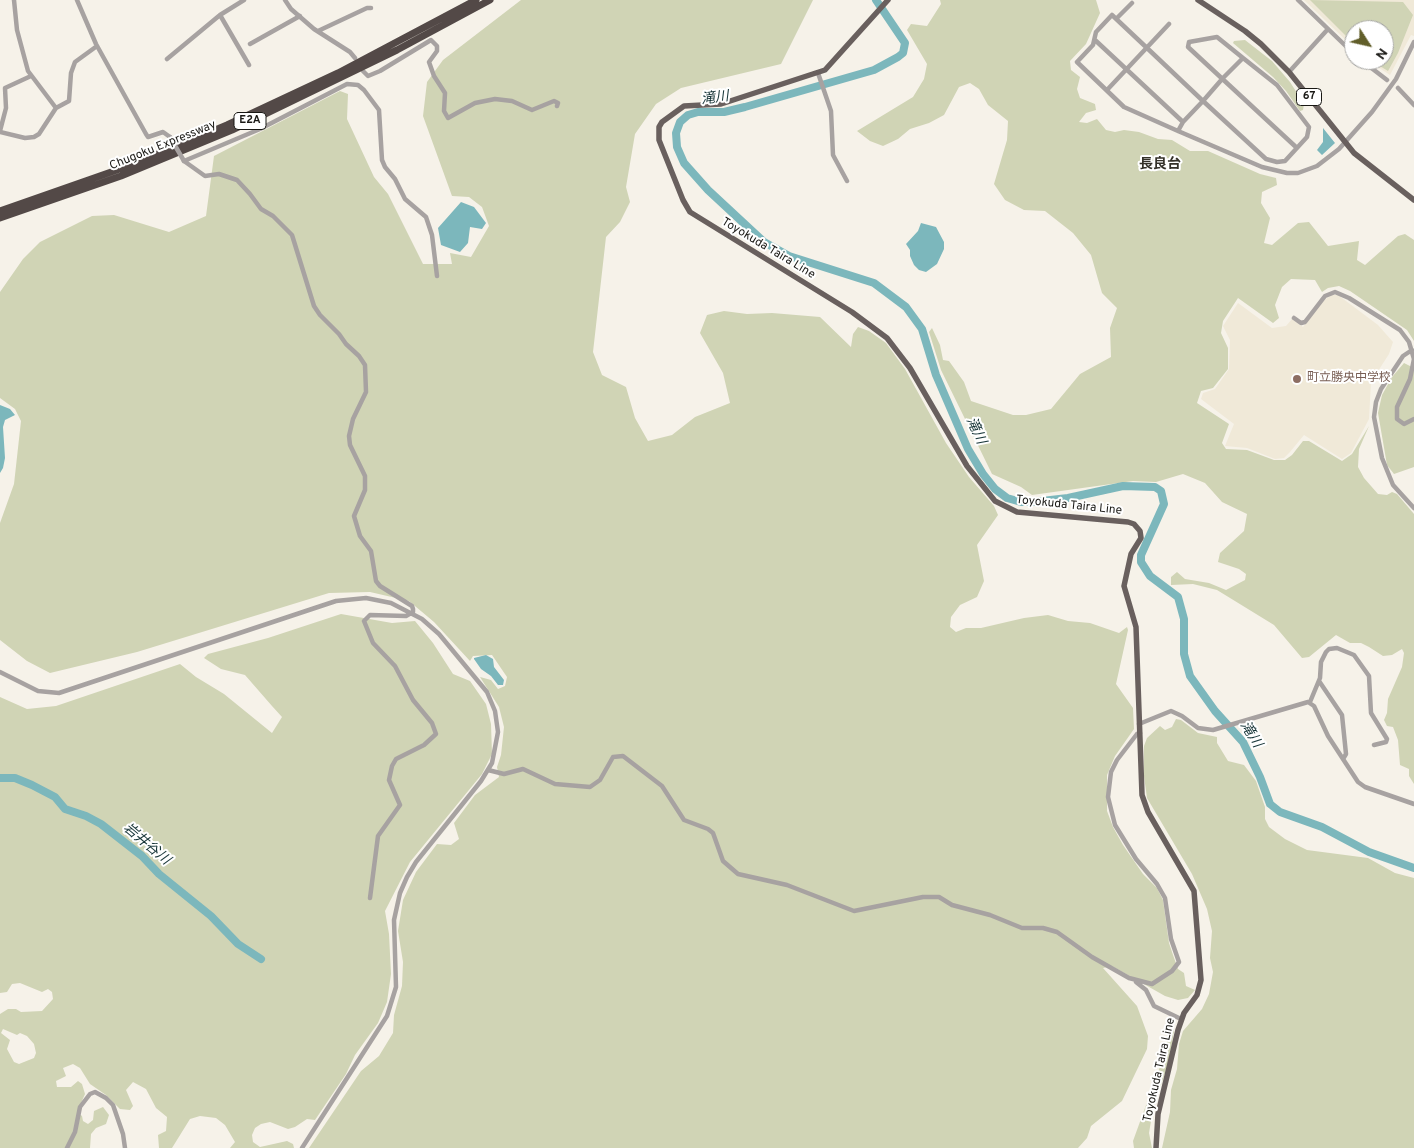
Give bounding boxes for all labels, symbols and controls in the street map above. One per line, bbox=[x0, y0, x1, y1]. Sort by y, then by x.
north arrow bbox=[1344, 20, 1394, 70]
text: N bbox=[1371, 44, 1391, 62]
road number: 67 bbox=[1296, 88, 1322, 105]
water label: 滝川 bbox=[700, 89, 730, 109]
road number: E2A bbox=[234, 112, 266, 130]
street label: Chugoku Expressway bbox=[108, 118, 218, 174]
district label: 長良台 bbox=[1139, 157, 1181, 173]
street label: Toyokuda Taira Line bbox=[719, 215, 817, 283]
place label: 町立勝央中学校 bbox=[1307, 372, 1391, 386]
marker: 町立勝央中学校 bbox=[1291, 373, 1303, 385]
water label: 滝川 bbox=[961, 415, 989, 447]
street label: Toyokuda Taira Line bbox=[1015, 493, 1123, 519]
water label: 滝川 bbox=[1235, 719, 1265, 751]
water label: 岩井谷川 bbox=[119, 821, 173, 869]
street label: Toyokuda Taira Line bbox=[1141, 1016, 1179, 1124]

